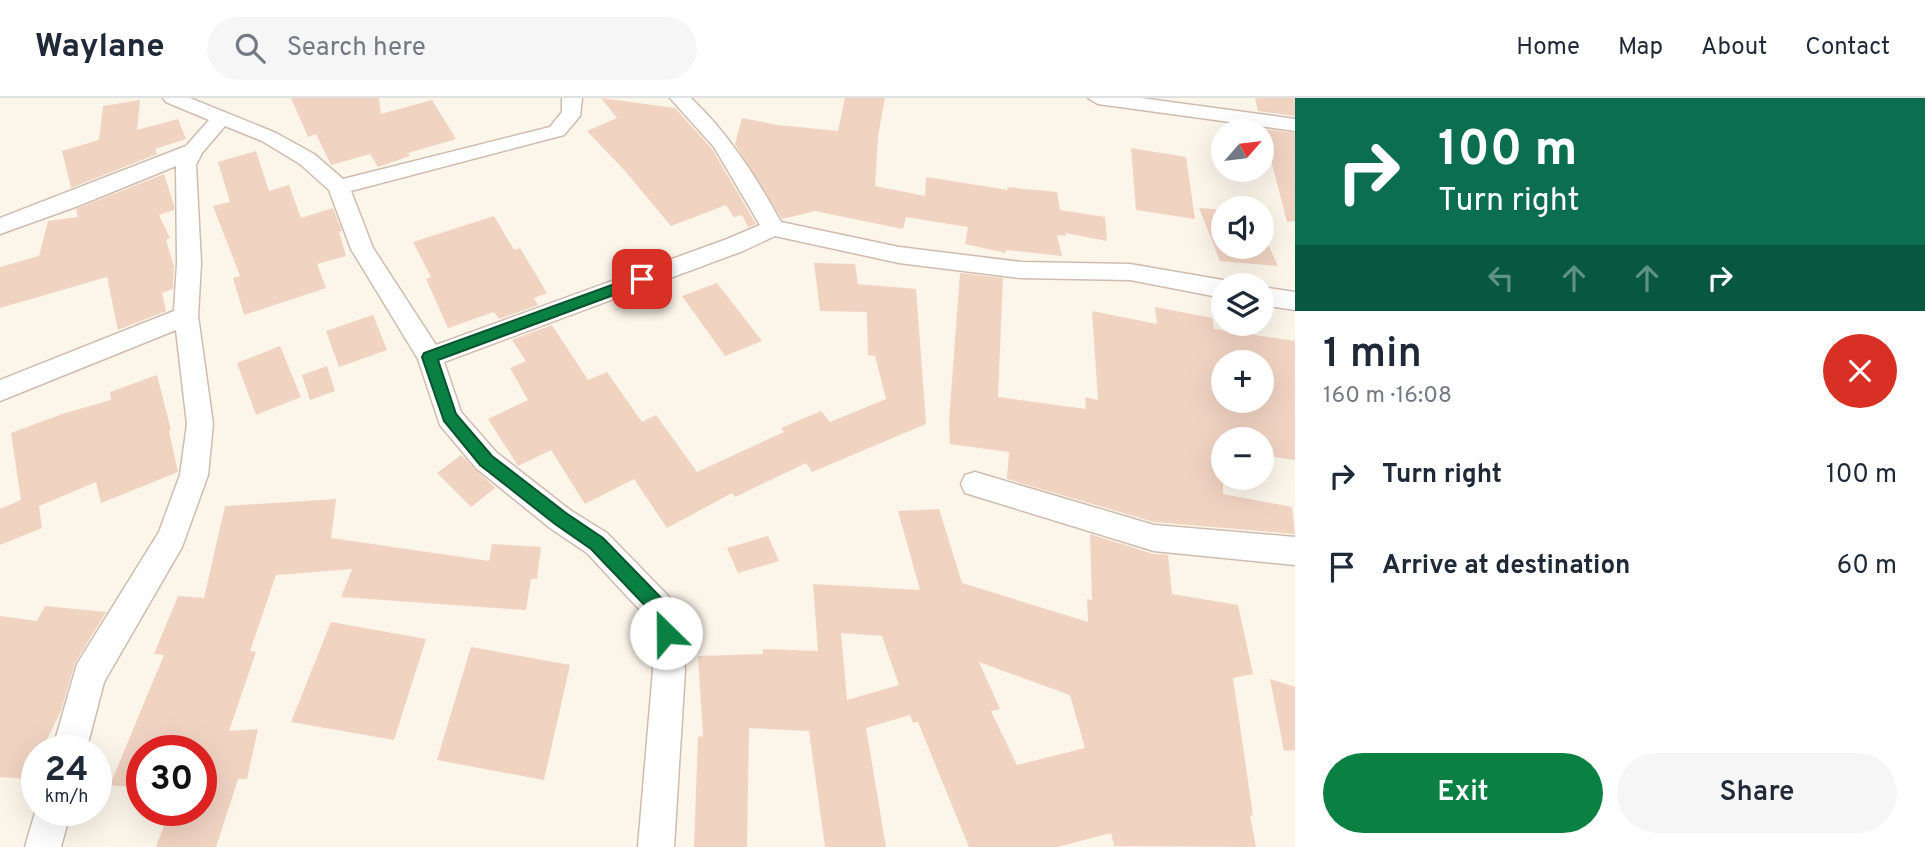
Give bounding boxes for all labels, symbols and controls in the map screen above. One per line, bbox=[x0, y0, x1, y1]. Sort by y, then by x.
search box bbox=[207, 17, 697, 80]
text: Waylane bbox=[35, 27, 165, 69]
icon: search bbox=[231, 29, 269, 67]
text: Search here bbox=[287, 32, 426, 65]
text: Home bbox=[1516, 33, 1580, 63]
text: Map bbox=[1618, 33, 1663, 63]
text: About bbox=[1701, 33, 1767, 63]
text: Contact bbox=[1805, 33, 1890, 63]
north arrow bbox=[1211, 119, 1274, 182]
map controls bbox=[1211, 119, 1274, 490]
text: 100 m bbox=[1438, 121, 1577, 183]
icon: right bbox=[1323, 126, 1414, 217]
text: Turn right bbox=[1438, 182, 1580, 222]
button: sound bbox=[1211, 196, 1274, 259]
pin bbox=[612, 249, 672, 309]
icon: left bbox=[1482, 259, 1520, 297]
icon: ahead bbox=[1555, 259, 1593, 297]
icon: ahead bbox=[1628, 259, 1666, 297]
icon: right bbox=[1701, 259, 1739, 297]
icon: arrive bbox=[623, 260, 661, 298]
button: layers bbox=[1211, 273, 1274, 336]
text: 1 min bbox=[1323, 329, 1422, 382]
button: close bbox=[1823, 334, 1897, 408]
button: + bbox=[1211, 350, 1274, 413]
text: 160 m · 16:08 bbox=[1323, 382, 1452, 411]
button: − bbox=[1211, 427, 1274, 490]
icon: right bbox=[1323, 457, 1361, 495]
text: Turn right bbox=[1382, 459, 1502, 492]
text: 100 m bbox=[1826, 459, 1897, 492]
icon: arrive bbox=[1323, 548, 1361, 586]
text: Arrive at destination bbox=[1382, 550, 1630, 583]
text: 60 m bbox=[1837, 550, 1897, 583]
position arrow bbox=[629, 596, 703, 670]
speed limit sign: 30 bbox=[126, 735, 217, 826]
text: 24 bbox=[45, 749, 88, 793]
button: Exit bbox=[1323, 753, 1603, 833]
button: Share bbox=[1617, 753, 1897, 833]
text: km/h bbox=[45, 786, 88, 809]

